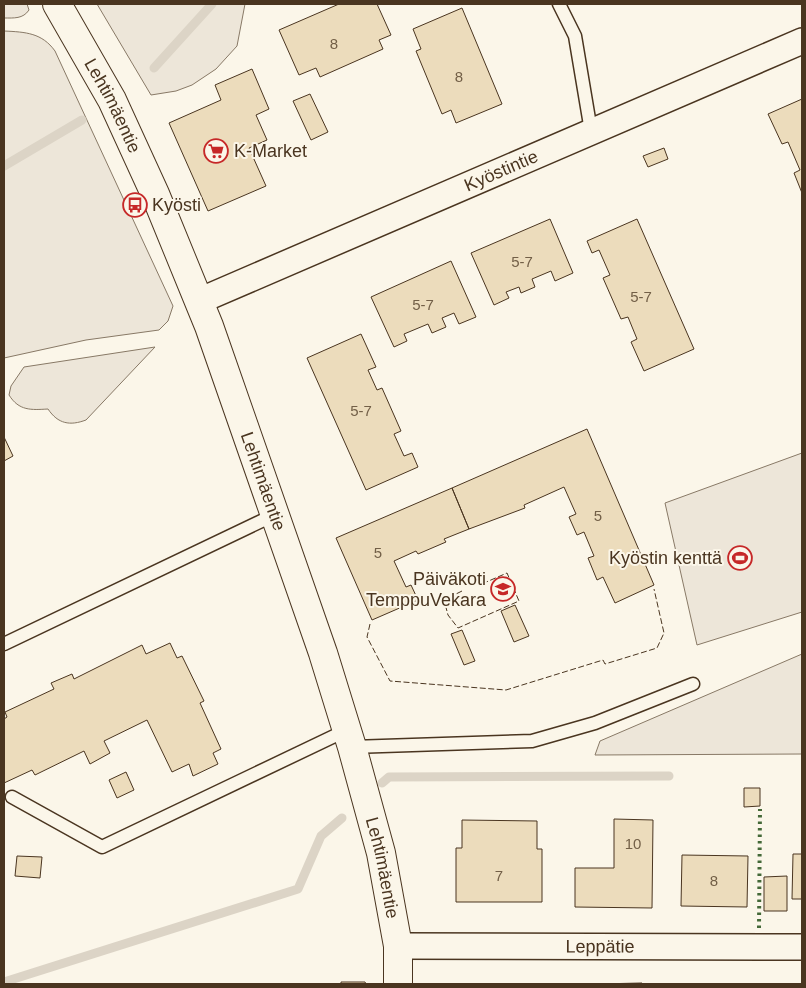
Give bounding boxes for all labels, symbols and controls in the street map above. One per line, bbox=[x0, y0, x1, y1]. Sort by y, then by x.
house number: 8 bbox=[330, 35, 338, 52]
street label: Lehtimäentie bbox=[80, 55, 145, 156]
house number: 8 bbox=[455, 68, 463, 85]
supermarket icon: K-Market bbox=[203, 138, 229, 164]
place label: K-Market bbox=[234, 141, 307, 161]
street label: Kyöstintie bbox=[461, 146, 541, 195]
bus stop icon: Kyösti bbox=[122, 192, 148, 218]
place label: Kyösti bbox=[152, 195, 201, 215]
house number: 5-7 bbox=[511, 253, 533, 270]
house number: 5-7 bbox=[630, 288, 652, 305]
house number: 5-7 bbox=[412, 296, 434, 313]
house number: 5-7 bbox=[350, 402, 372, 419]
street label: Lehtimäentie bbox=[237, 429, 290, 533]
house number: 5 bbox=[594, 507, 602, 524]
house number: 5 bbox=[374, 544, 382, 561]
sports icon: Kyöstin kenttä bbox=[727, 545, 753, 571]
place label: Kyöstin kenttä bbox=[609, 548, 723, 568]
place label: Päiväkoti TemppuVekara bbox=[366, 569, 487, 610]
school or university icon: Päiväkoti TemppuVekara bbox=[490, 576, 516, 602]
street label: Lehtimäentie bbox=[362, 815, 403, 920]
house number: 10 bbox=[625, 835, 641, 852]
house number: 7 bbox=[495, 867, 503, 884]
house number: 8 bbox=[710, 872, 718, 889]
street label: Leppätie bbox=[565, 936, 635, 957]

